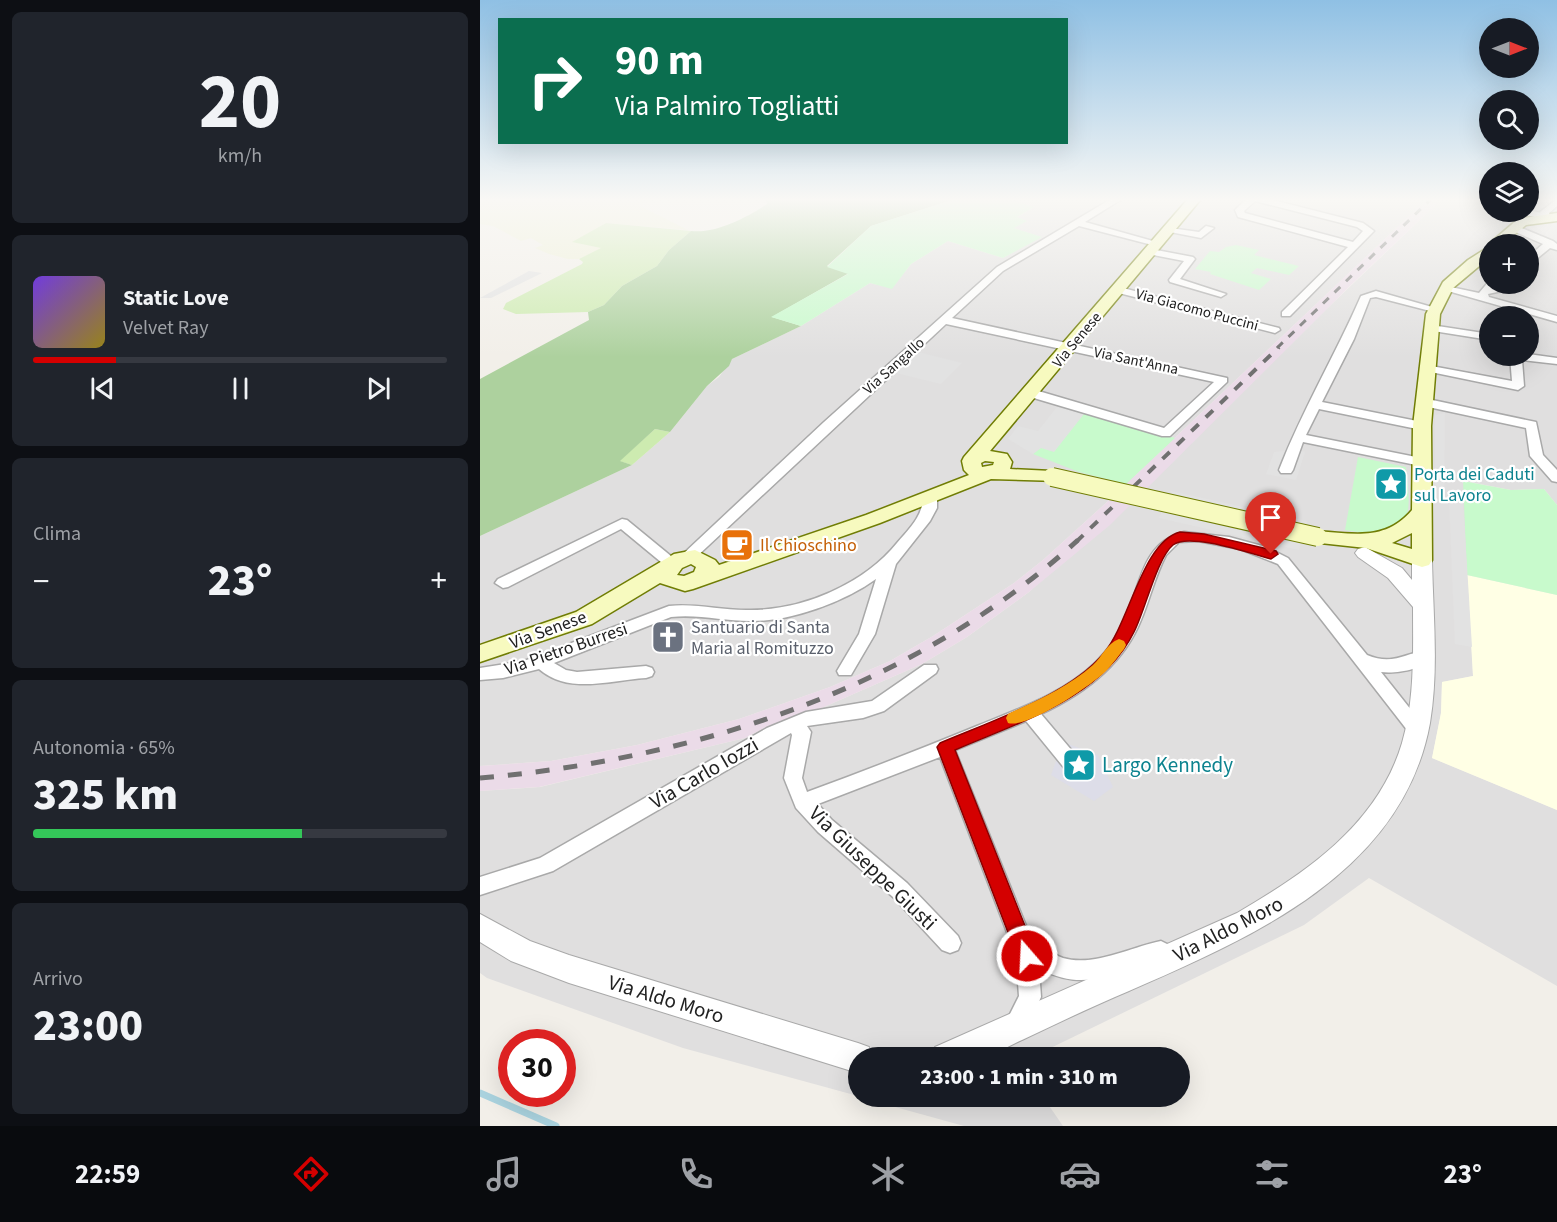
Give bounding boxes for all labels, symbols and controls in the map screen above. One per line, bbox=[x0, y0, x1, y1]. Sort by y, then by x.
north arrow bbox=[1479, 18, 1539, 78]
map controls bbox=[1479, 18, 1539, 366]
text: 90 m bbox=[615, 31, 704, 91]
icon: right bbox=[516, 42, 594, 120]
text: 20 bbox=[199, 47, 281, 158]
text: Via Palmiro Togliatti bbox=[615, 87, 839, 126]
button: search bbox=[1479, 90, 1539, 150]
text: km/h bbox=[218, 142, 262, 170]
button: layers bbox=[1479, 162, 1539, 222]
button: + bbox=[1479, 234, 1539, 294]
text: Static Love bbox=[123, 282, 229, 314]
street label: Via Giacomo Puccini bbox=[1133, 284, 1261, 336]
button: − bbox=[1479, 306, 1539, 366]
street label: Via Senese bbox=[1047, 308, 1107, 372]
text: Velvet Ray bbox=[123, 314, 209, 342]
street label: Via Sangallo bbox=[859, 333, 929, 399]
street label: Via Sant'Anna bbox=[1092, 342, 1180, 380]
icon: previous bbox=[86, 372, 119, 405]
icon: pause bbox=[224, 372, 257, 405]
icon: next bbox=[362, 372, 395, 405]
place label: Porta dei Caduti sul Lavoro bbox=[1414, 462, 1535, 508]
place icon: Porta dei Caduti sul Lavoro bbox=[1373, 466, 1409, 502]
pin bbox=[1245, 492, 1296, 554]
icon: arrive bbox=[1254, 501, 1287, 534]
text: Clima bbox=[33, 520, 81, 548]
cafe icon: Il Chioschino bbox=[719, 527, 755, 563]
place label: Il Chioschino bbox=[760, 533, 857, 558]
text: 23° bbox=[208, 549, 272, 613]
text: − bbox=[33, 558, 49, 605]
text: + bbox=[431, 558, 447, 605]
street label: Via Senese bbox=[506, 605, 590, 655]
place label: Santuario di Santa Maria al Romituzzo bbox=[691, 615, 834, 661]
street label: Via Pietro Burresi bbox=[501, 616, 631, 682]
church icon: Santuario di Santa Maria al Romituzzo bbox=[650, 619, 686, 655]
street label: Via Carlo Iozzi bbox=[644, 730, 764, 816]
text: Autonomia · 65% bbox=[33, 734, 175, 762]
place icon: Largo Kennedy bbox=[1061, 747, 1097, 783]
place label: Largo Kennedy bbox=[1102, 750, 1233, 780]
text: 325 km bbox=[33, 763, 178, 827]
street label: Via Giuseppe Giusti bbox=[802, 799, 944, 937]
street label: Via Aldo Moro bbox=[1168, 888, 1288, 970]
position arrow bbox=[995, 924, 1059, 988]
text: Arrivo bbox=[33, 965, 83, 993]
street label: Via Aldo Moro bbox=[604, 967, 728, 1031]
text: 23:00 bbox=[33, 994, 143, 1058]
speed limit sign: 30 bbox=[498, 1029, 576, 1107]
text: 23:00 · 1 min · 310 m bbox=[920, 1061, 1118, 1093]
icon: directions bbox=[290, 1153, 332, 1195]
icon: music bbox=[483, 1153, 525, 1195]
icon: phone bbox=[675, 1153, 717, 1195]
icon: climate bbox=[867, 1153, 909, 1195]
icon: car bbox=[1059, 1153, 1101, 1195]
icon: filters bbox=[1251, 1153, 1293, 1195]
text: 22:59 bbox=[75, 1155, 140, 1194]
text: 23° bbox=[1444, 1155, 1482, 1194]

